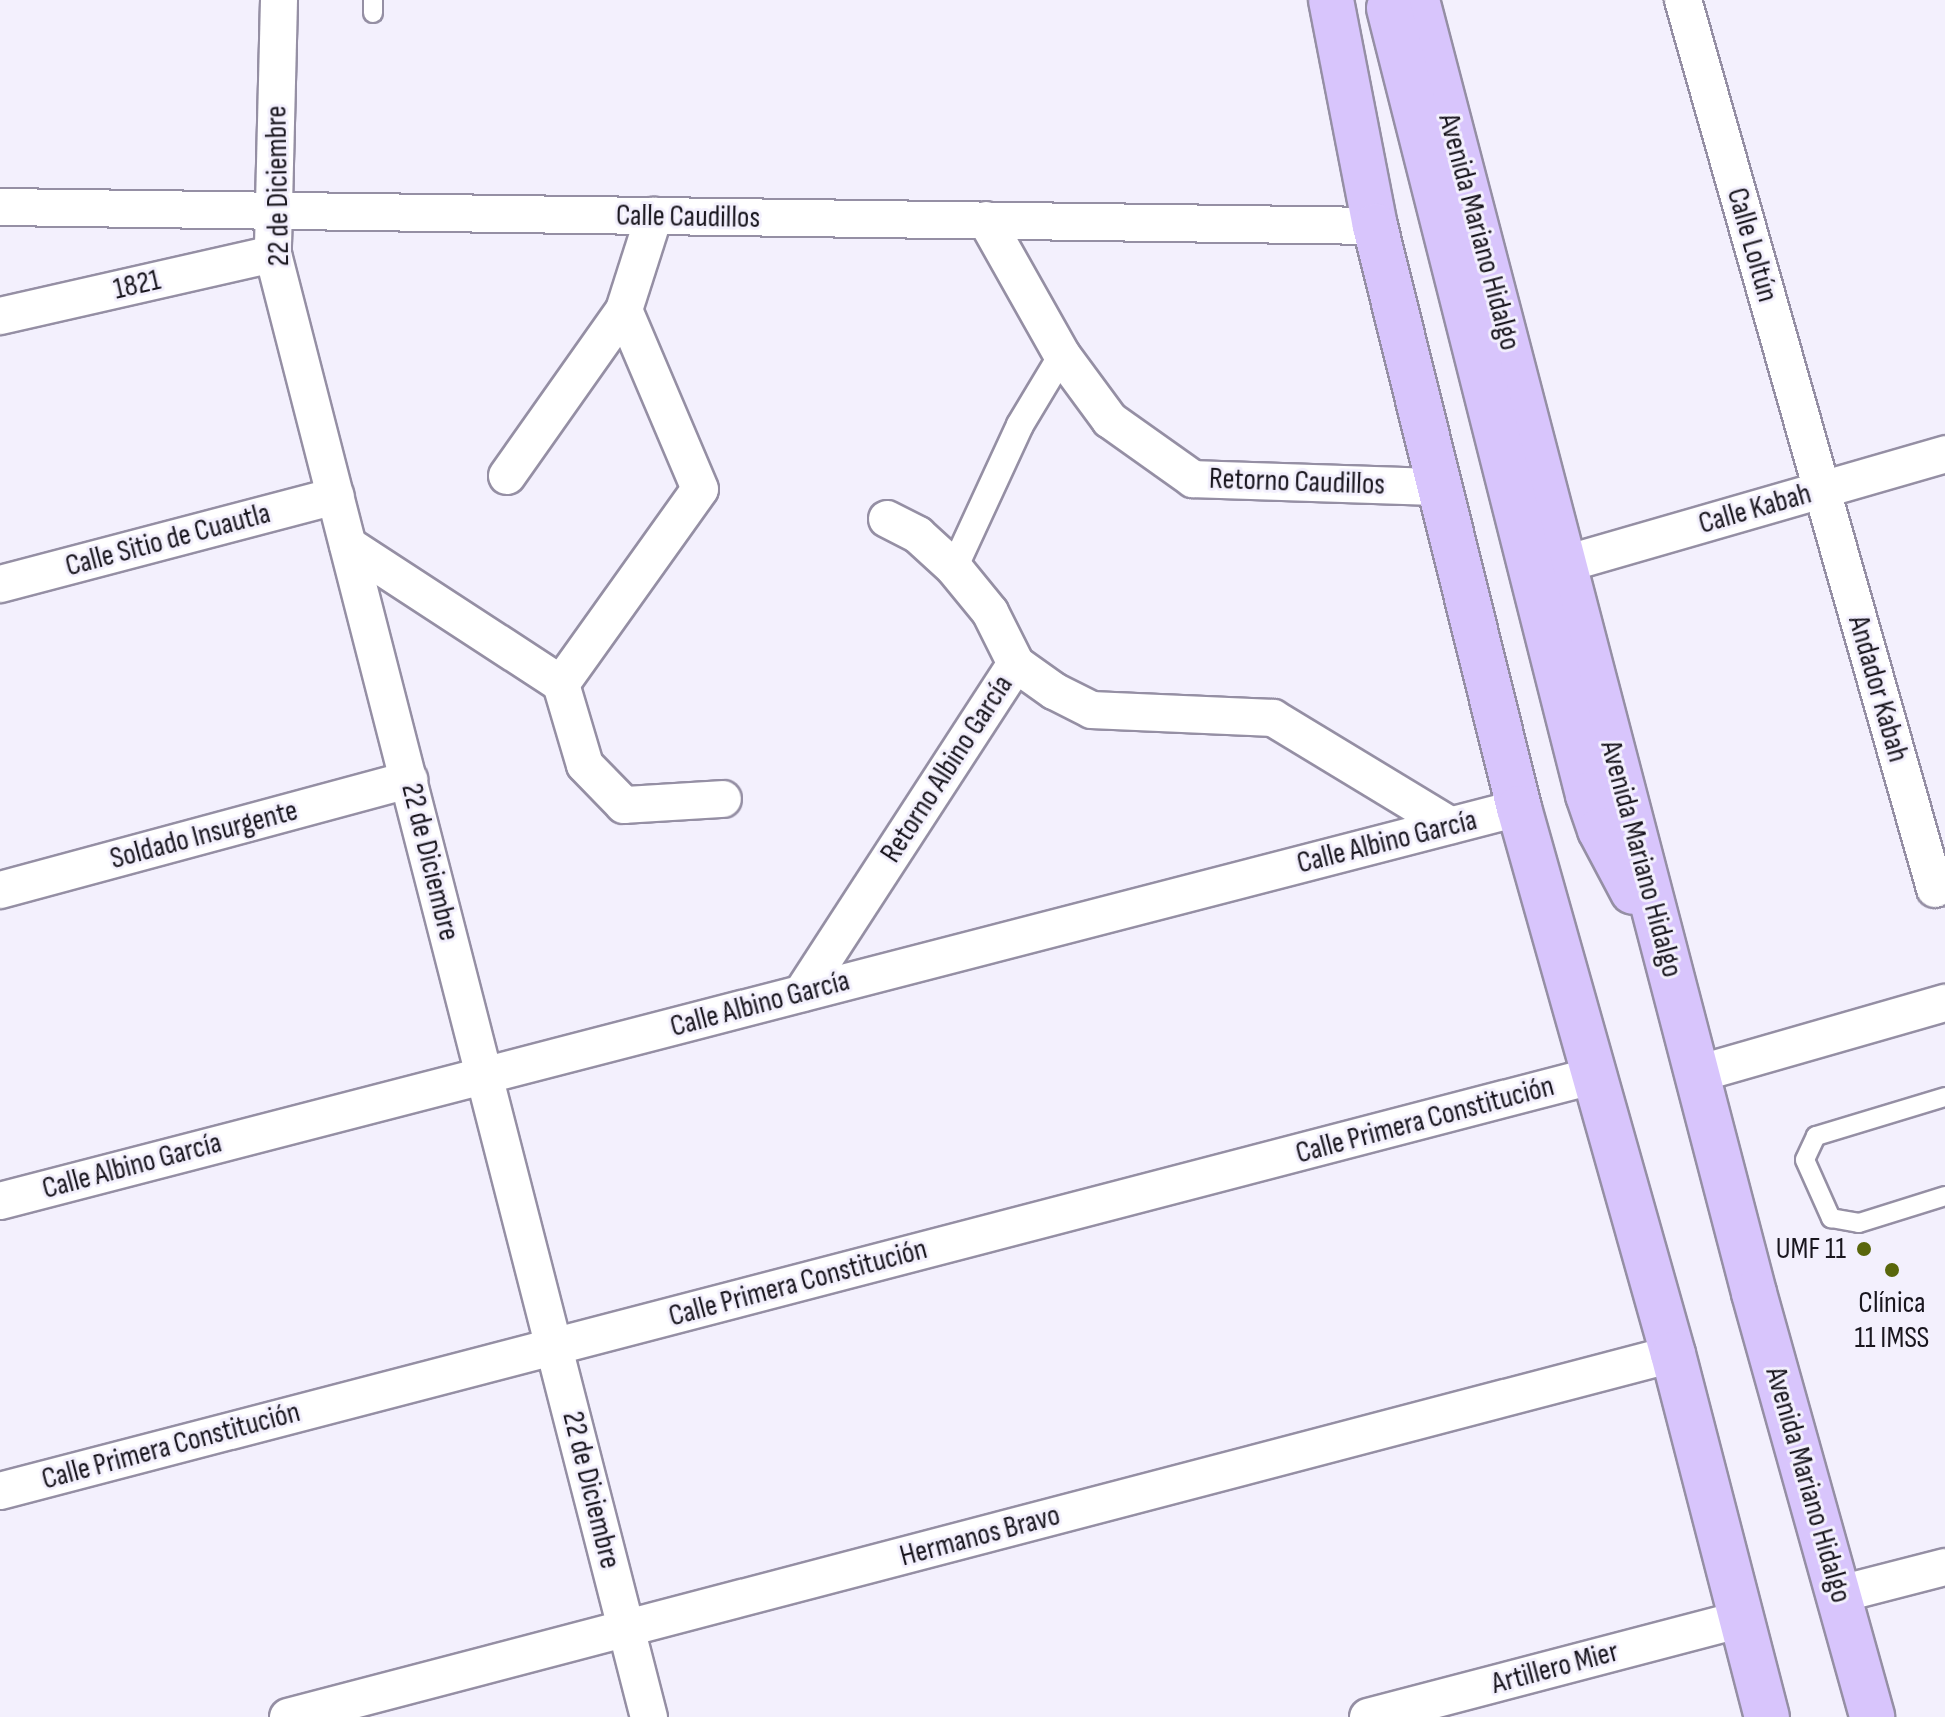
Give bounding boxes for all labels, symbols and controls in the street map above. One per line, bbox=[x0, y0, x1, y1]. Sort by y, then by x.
street label: 22 de Diciembre bbox=[259, 105, 297, 267]
street label: Avenida Mariano Hidalgo bbox=[1430, 110, 1528, 354]
street label: Calle Loltún bbox=[1719, 184, 1785, 306]
street label: Calle Caudillos bbox=[616, 198, 760, 236]
street label: 1821 bbox=[110, 262, 164, 308]
street label: Retorno Caudillos bbox=[1208, 461, 1386, 503]
street label: Calle Kabah bbox=[1695, 476, 1815, 542]
street label: Calle Sitio de Cuautla bbox=[62, 495, 274, 585]
street label: Andador Kabah bbox=[1840, 612, 1916, 766]
street label: Retorno Albino García bbox=[873, 669, 1021, 869]
street label: Avenida Mariano Hidalgo bbox=[1592, 737, 1690, 981]
street label: 22 de Diciembre bbox=[393, 780, 467, 944]
street label: Soldado Insurgente bbox=[106, 793, 302, 877]
street label: Calle Albino García bbox=[1293, 802, 1481, 882]
street label: Calle Albino García bbox=[666, 963, 854, 1045]
street label: Calle Primera Constitución bbox=[1292, 1068, 1558, 1172]
street label: Calle Albino García bbox=[38, 1125, 226, 1207]
street label: Calle Primera Constitución bbox=[665, 1231, 931, 1335]
place label: UMF 11 bbox=[1776, 1231, 1846, 1267]
marker: UMF 11 bbox=[1853, 1238, 1875, 1260]
marker: Clínica 11 IMSS bbox=[1881, 1259, 1903, 1281]
place label: Clínica 11 IMSS bbox=[1855, 1285, 1929, 1356]
street label: Avenida Mariano Hidalgo bbox=[1757, 1363, 1859, 1607]
street label: Calle Primera Constitución bbox=[38, 1394, 304, 1498]
street label: 22 de Diciembre bbox=[554, 1408, 628, 1572]
street label: Hermanos Bravo bbox=[896, 1497, 1064, 1575]
street label: Artillero Mier bbox=[1488, 1634, 1622, 1702]

